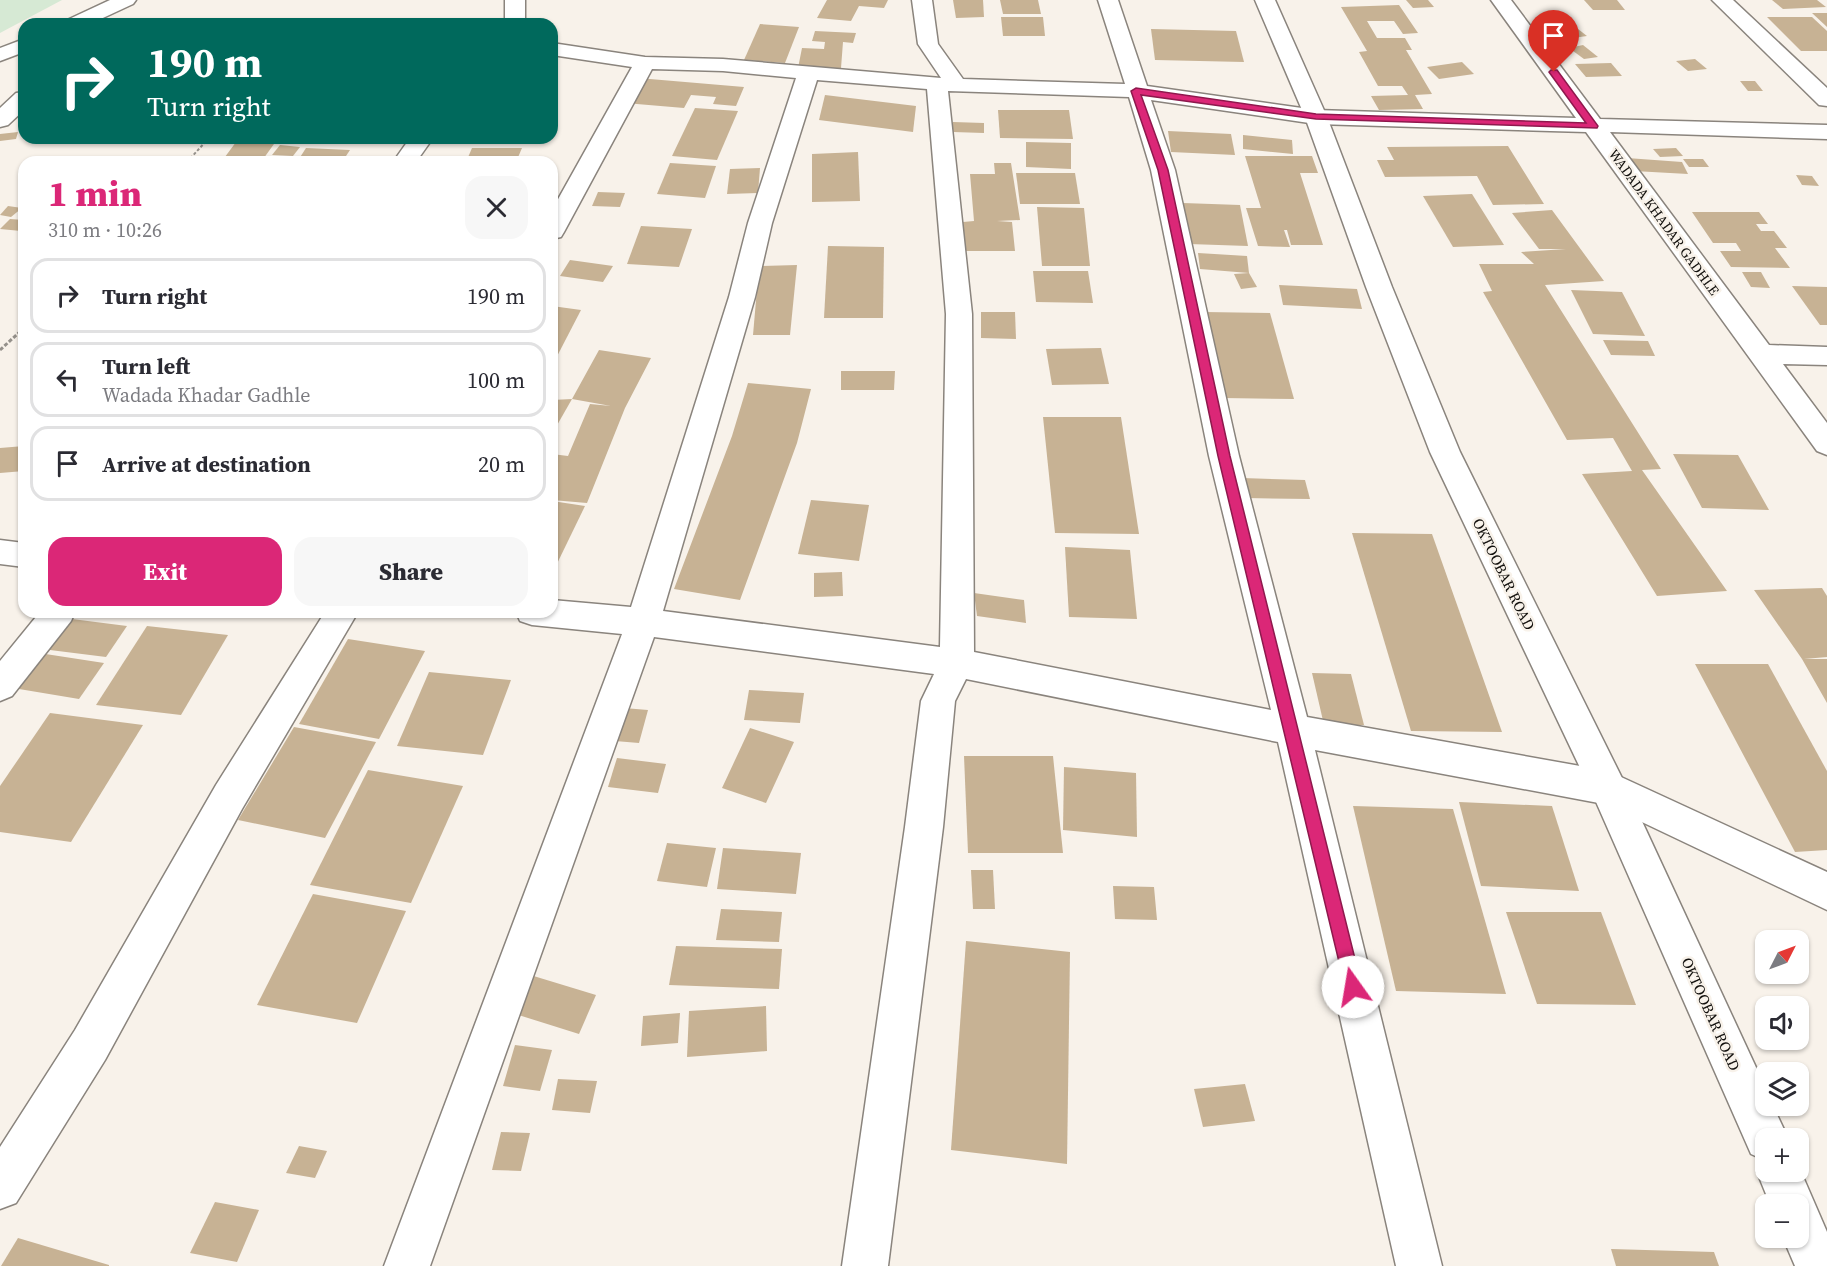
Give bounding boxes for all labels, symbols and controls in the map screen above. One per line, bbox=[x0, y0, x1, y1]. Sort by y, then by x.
pin bbox=[1528, 10, 1579, 72]
icon: arrive bbox=[1537, 19, 1570, 52]
text: 190 m bbox=[147, 33, 262, 91]
icon: right bbox=[48, 42, 126, 120]
text: Turn right bbox=[147, 88, 271, 125]
street label: WADADA KHADAR GADHLE bbox=[1604, 145, 1724, 299]
text: 1 min bbox=[48, 169, 142, 218]
button: close bbox=[465, 176, 528, 239]
text: 310 m · 10:26 bbox=[48, 216, 162, 244]
icon: right bbox=[51, 279, 84, 312]
text: Turn right bbox=[102, 281, 207, 311]
text: 190 m bbox=[467, 281, 525, 311]
text: Turn left bbox=[102, 351, 190, 381]
icon: left bbox=[51, 363, 84, 396]
text: 100 m bbox=[467, 365, 525, 395]
text: Wadada Khadar Gadhle bbox=[102, 381, 311, 409]
icon: arrive bbox=[51, 447, 84, 480]
text: Arrive at destination bbox=[102, 449, 311, 479]
text: 20 m bbox=[478, 449, 525, 479]
street label: OKTOOBAR ROAD bbox=[1468, 515, 1540, 633]
button: Exit bbox=[48, 537, 282, 606]
button: Share bbox=[294, 537, 528, 606]
north arrow bbox=[1755, 930, 1809, 984]
map controls bbox=[1755, 930, 1809, 1248]
street label: OKTOOBAR ROAD bbox=[1677, 954, 1745, 1074]
position arrow bbox=[1321, 955, 1385, 1019]
button: sound bbox=[1755, 996, 1809, 1050]
button: layers bbox=[1755, 1062, 1809, 1116]
button: + bbox=[1755, 1128, 1809, 1182]
button: − bbox=[1755, 1194, 1809, 1248]

